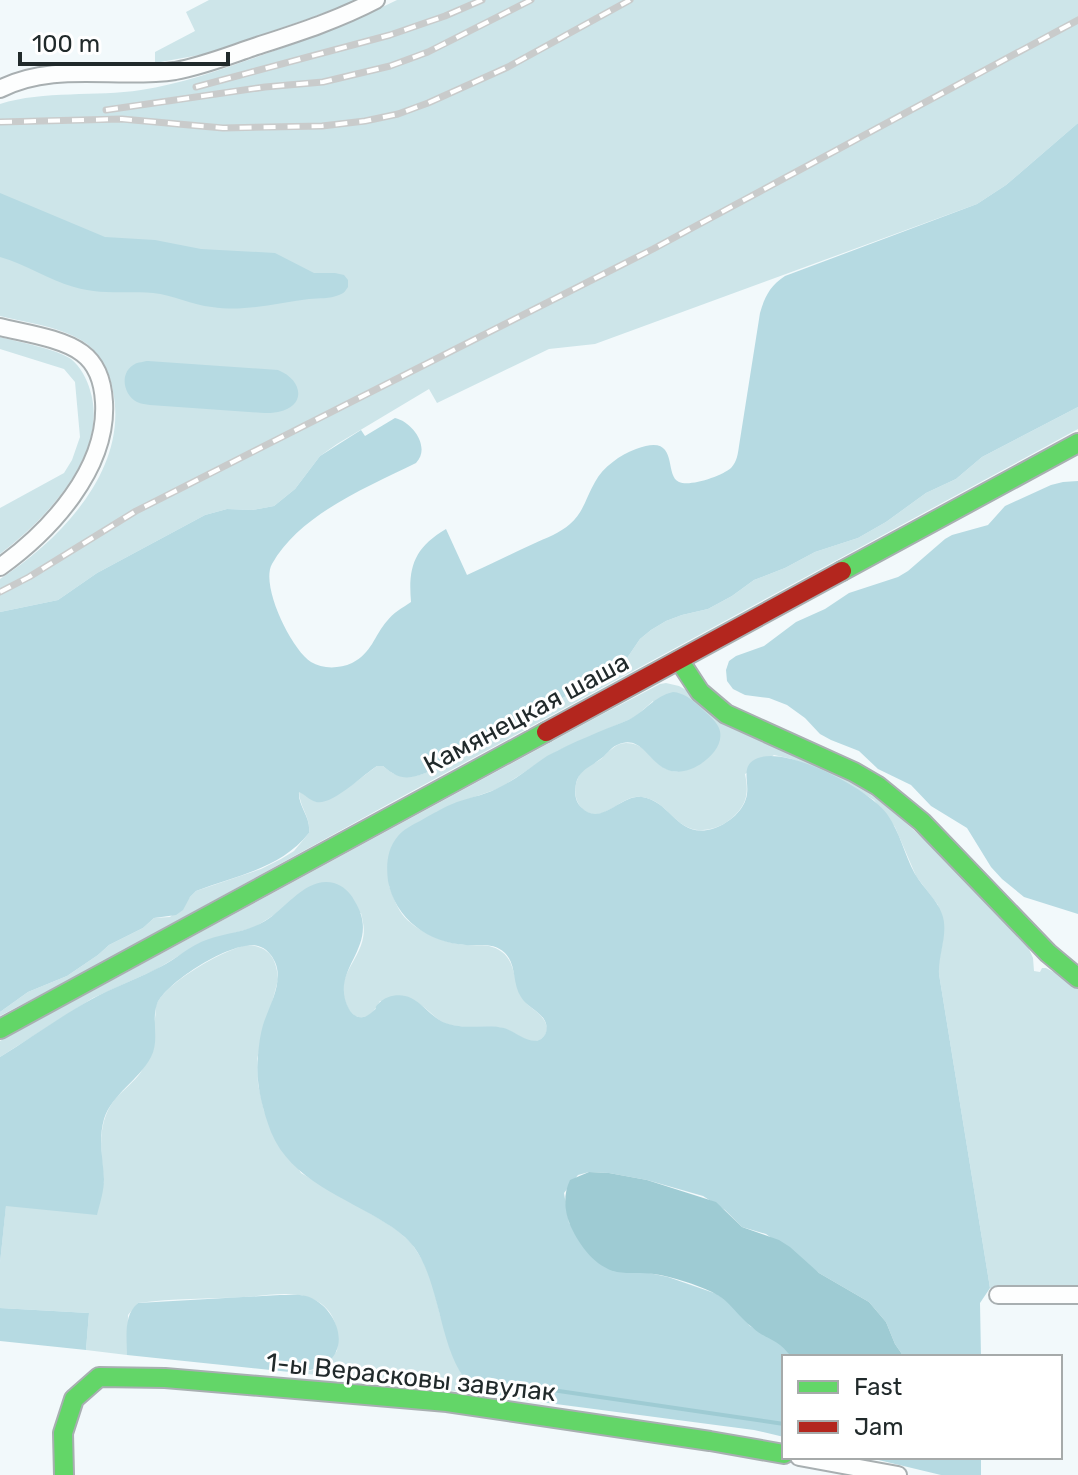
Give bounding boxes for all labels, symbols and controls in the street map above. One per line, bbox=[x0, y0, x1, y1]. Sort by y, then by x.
scale bar bbox=[20, 16, 228, 66]
text: 100 m bbox=[32, 30, 100, 58]
street label: Камянецкая шаша bbox=[418, 646, 634, 781]
street label: 1-ы Верасковы завулак bbox=[264, 1347, 557, 1408]
legend bbox=[782, 1355, 1062, 1459]
text: Fast bbox=[854, 1373, 902, 1401]
text: Jam bbox=[854, 1413, 904, 1441]

